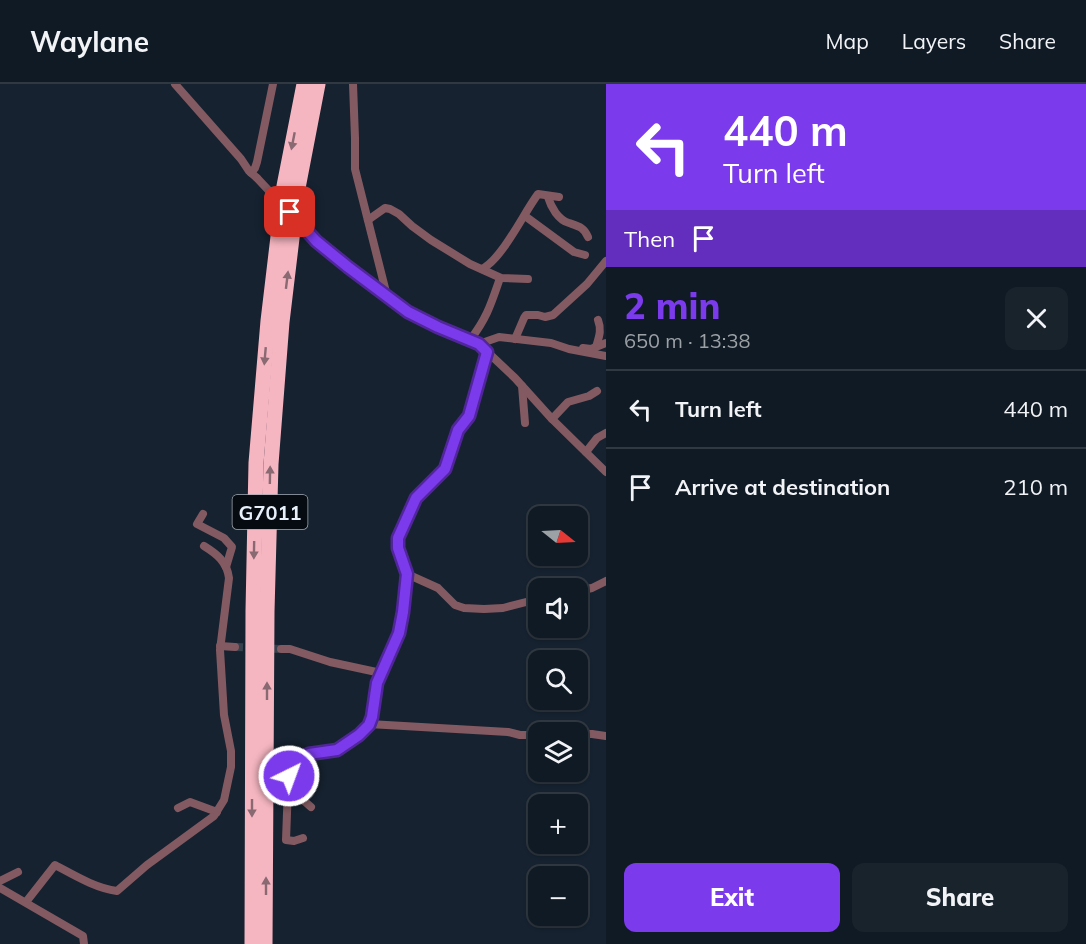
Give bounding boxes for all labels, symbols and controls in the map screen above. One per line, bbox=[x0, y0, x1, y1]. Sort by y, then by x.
text: Waylane bbox=[30, 24, 149, 59]
text: Map bbox=[826, 28, 869, 54]
text: Layers bbox=[902, 28, 966, 54]
text: Share bbox=[999, 28, 1056, 54]
text: 440 m bbox=[723, 104, 848, 157]
icon: left bbox=[624, 108, 702, 186]
one-way arrow bbox=[288, 132, 297, 151]
text: Turn left bbox=[723, 156, 825, 190]
pin bbox=[264, 186, 315, 237]
icon: arrive bbox=[273, 195, 306, 228]
icon: arrive bbox=[687, 222, 720, 255]
text: Then bbox=[624, 225, 675, 253]
one-way arrow bbox=[283, 271, 292, 290]
text: 2 min bbox=[624, 283, 720, 328]
button: close bbox=[1005, 287, 1068, 350]
text: 650 m · 13:38 bbox=[624, 328, 750, 353]
one-way arrow bbox=[260, 346, 270, 365]
icon: left bbox=[624, 393, 657, 426]
text: Turn left bbox=[675, 395, 762, 423]
text: 440 m bbox=[1003, 395, 1068, 423]
one-way arrow bbox=[266, 465, 275, 484]
icon: arrive bbox=[624, 471, 657, 504]
text: Arrive at destination bbox=[675, 473, 890, 501]
text: 210 m bbox=[1003, 473, 1068, 501]
road number: G7011 bbox=[232, 495, 308, 529]
north arrow bbox=[528, 506, 588, 566]
map controls bbox=[528, 506, 588, 926]
one-way arrow bbox=[250, 541, 259, 560]
button: sound bbox=[528, 578, 588, 638]
button: search bbox=[528, 650, 588, 710]
one-way arrow bbox=[262, 681, 272, 700]
button: layers bbox=[528, 722, 588, 782]
position arrow bbox=[257, 744, 321, 808]
button: + bbox=[528, 794, 588, 854]
one-way arrow bbox=[247, 799, 257, 818]
button: Exit bbox=[624, 863, 840, 932]
button: Share bbox=[852, 863, 1068, 932]
button: − bbox=[528, 866, 588, 926]
one-way arrow bbox=[261, 876, 271, 895]

